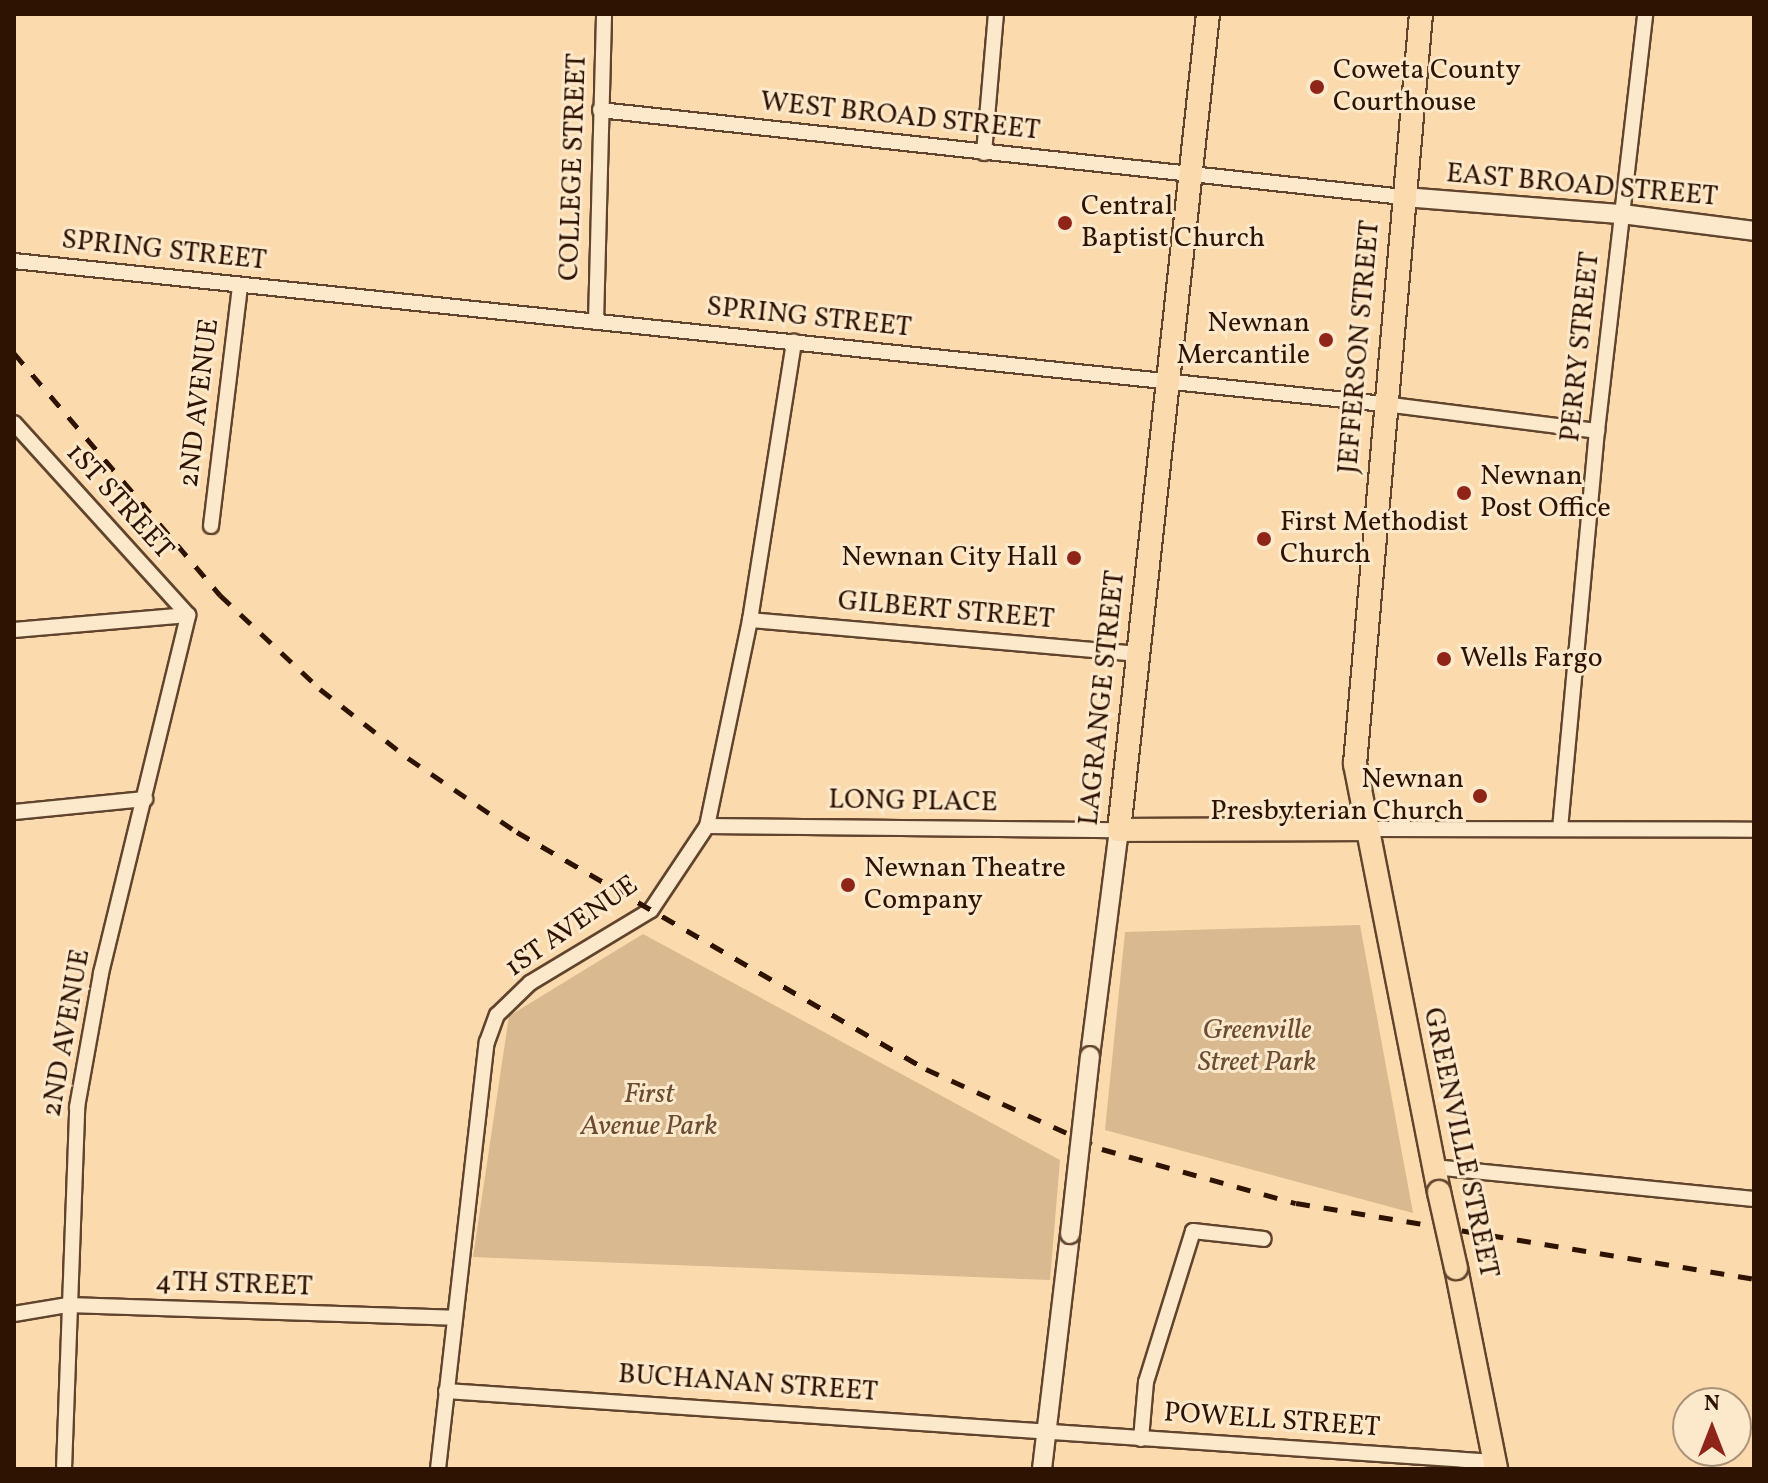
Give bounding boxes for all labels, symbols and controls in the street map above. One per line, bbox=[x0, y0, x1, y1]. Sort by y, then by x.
street label: COLLEGE STREET bbox=[553, 53, 595, 281]
place label: Coweta County Courthouse bbox=[1333, 54, 1521, 120]
marker: Coweta County Courthouse bbox=[1308, 78, 1326, 96]
street label: WEST BROAD STREET bbox=[758, 86, 1042, 148]
street label: EAST BROAD STREET bbox=[1444, 157, 1720, 215]
place label: Central Baptist Church bbox=[1081, 190, 1265, 256]
marker: Central Baptist Church bbox=[1056, 214, 1074, 232]
street label: JEFFERSON STREET bbox=[1332, 219, 1388, 475]
street label: SPRING STREET bbox=[60, 224, 268, 278]
street label: PERRY STREET bbox=[1554, 250, 1608, 444]
street label: SPRING STREET bbox=[705, 291, 913, 345]
place label: Newnan Mercantile bbox=[1176, 307, 1310, 373]
street label: 2ND AVENUE bbox=[173, 317, 227, 489]
marker: Newnan Mercantile bbox=[1317, 331, 1335, 349]
street label: 1ST STREET bbox=[58, 437, 180, 567]
place label: Newnan Post Office bbox=[1480, 460, 1611, 526]
marker: Newnan Post Office bbox=[1455, 484, 1473, 502]
place label: First Methodist Church bbox=[1280, 506, 1469, 572]
marker: First Methodist Church bbox=[1255, 530, 1273, 548]
place label: Newnan City Hall bbox=[841, 541, 1058, 575]
marker: Newnan City Hall bbox=[1065, 549, 1083, 567]
street label: LAGRANGE STREET bbox=[1073, 569, 1133, 827]
street label: GILBERT STREET bbox=[836, 585, 1056, 637]
place label: Wells Fargo bbox=[1460, 642, 1603, 676]
marker: Wells Fargo bbox=[1435, 650, 1453, 668]
place label: Newnan Presbyterian Church bbox=[1210, 763, 1464, 829]
street label: LONG PLACE bbox=[828, 784, 998, 820]
marker: Newnan Presbyterian Church bbox=[1471, 787, 1489, 805]
place label: Newnan Theatre Company bbox=[864, 852, 1067, 918]
street label: 1ST AVENUE bbox=[499, 869, 645, 985]
marker: Newnan Theatre Company bbox=[839, 876, 857, 894]
street label: 2ND AVENUE bbox=[36, 946, 98, 1120]
street label: GREENVILLE STREET bbox=[1415, 1005, 1505, 1281]
park label: Greenville Street Park bbox=[1198, 1014, 1316, 1080]
park label: First Avenue Park bbox=[580, 1078, 718, 1144]
street label: 4TH STREET bbox=[155, 1265, 313, 1305]
street label: BUCHANAN STREET bbox=[617, 1358, 879, 1410]
north arrow bbox=[1672, 1387, 1752, 1467]
text: N bbox=[1704, 1389, 1720, 1420]
street label: POWELL STREET bbox=[1163, 1397, 1381, 1445]

